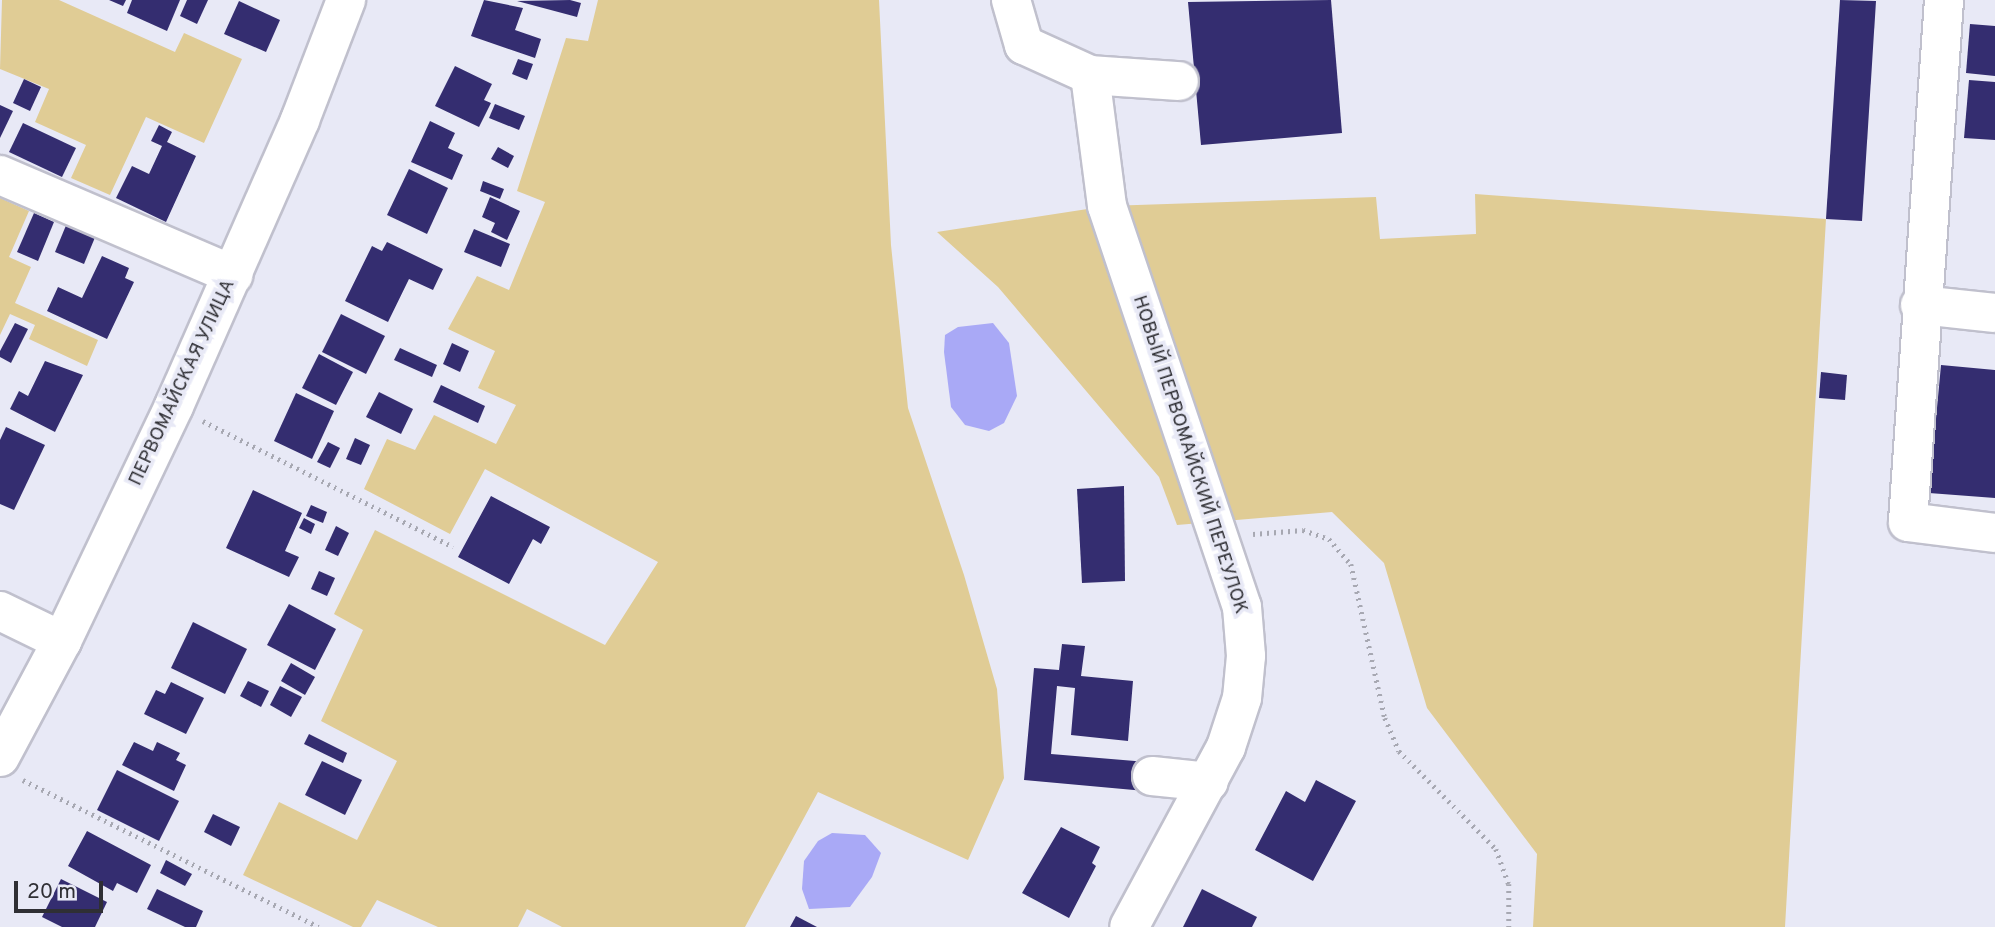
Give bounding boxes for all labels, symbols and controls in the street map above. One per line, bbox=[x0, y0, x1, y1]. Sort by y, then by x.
street label: ПЕРВОМАЙСКАЯ УЛИЦА bbox=[125, 276, 241, 490]
street label: НОВЫЙ ПЕРВОМАЙСКИЙ ПЕРЕУЛОК bbox=[1127, 293, 1251, 617]
scale bar bbox=[18, 867, 107, 911]
text: 20 m bbox=[27, 879, 76, 906]

